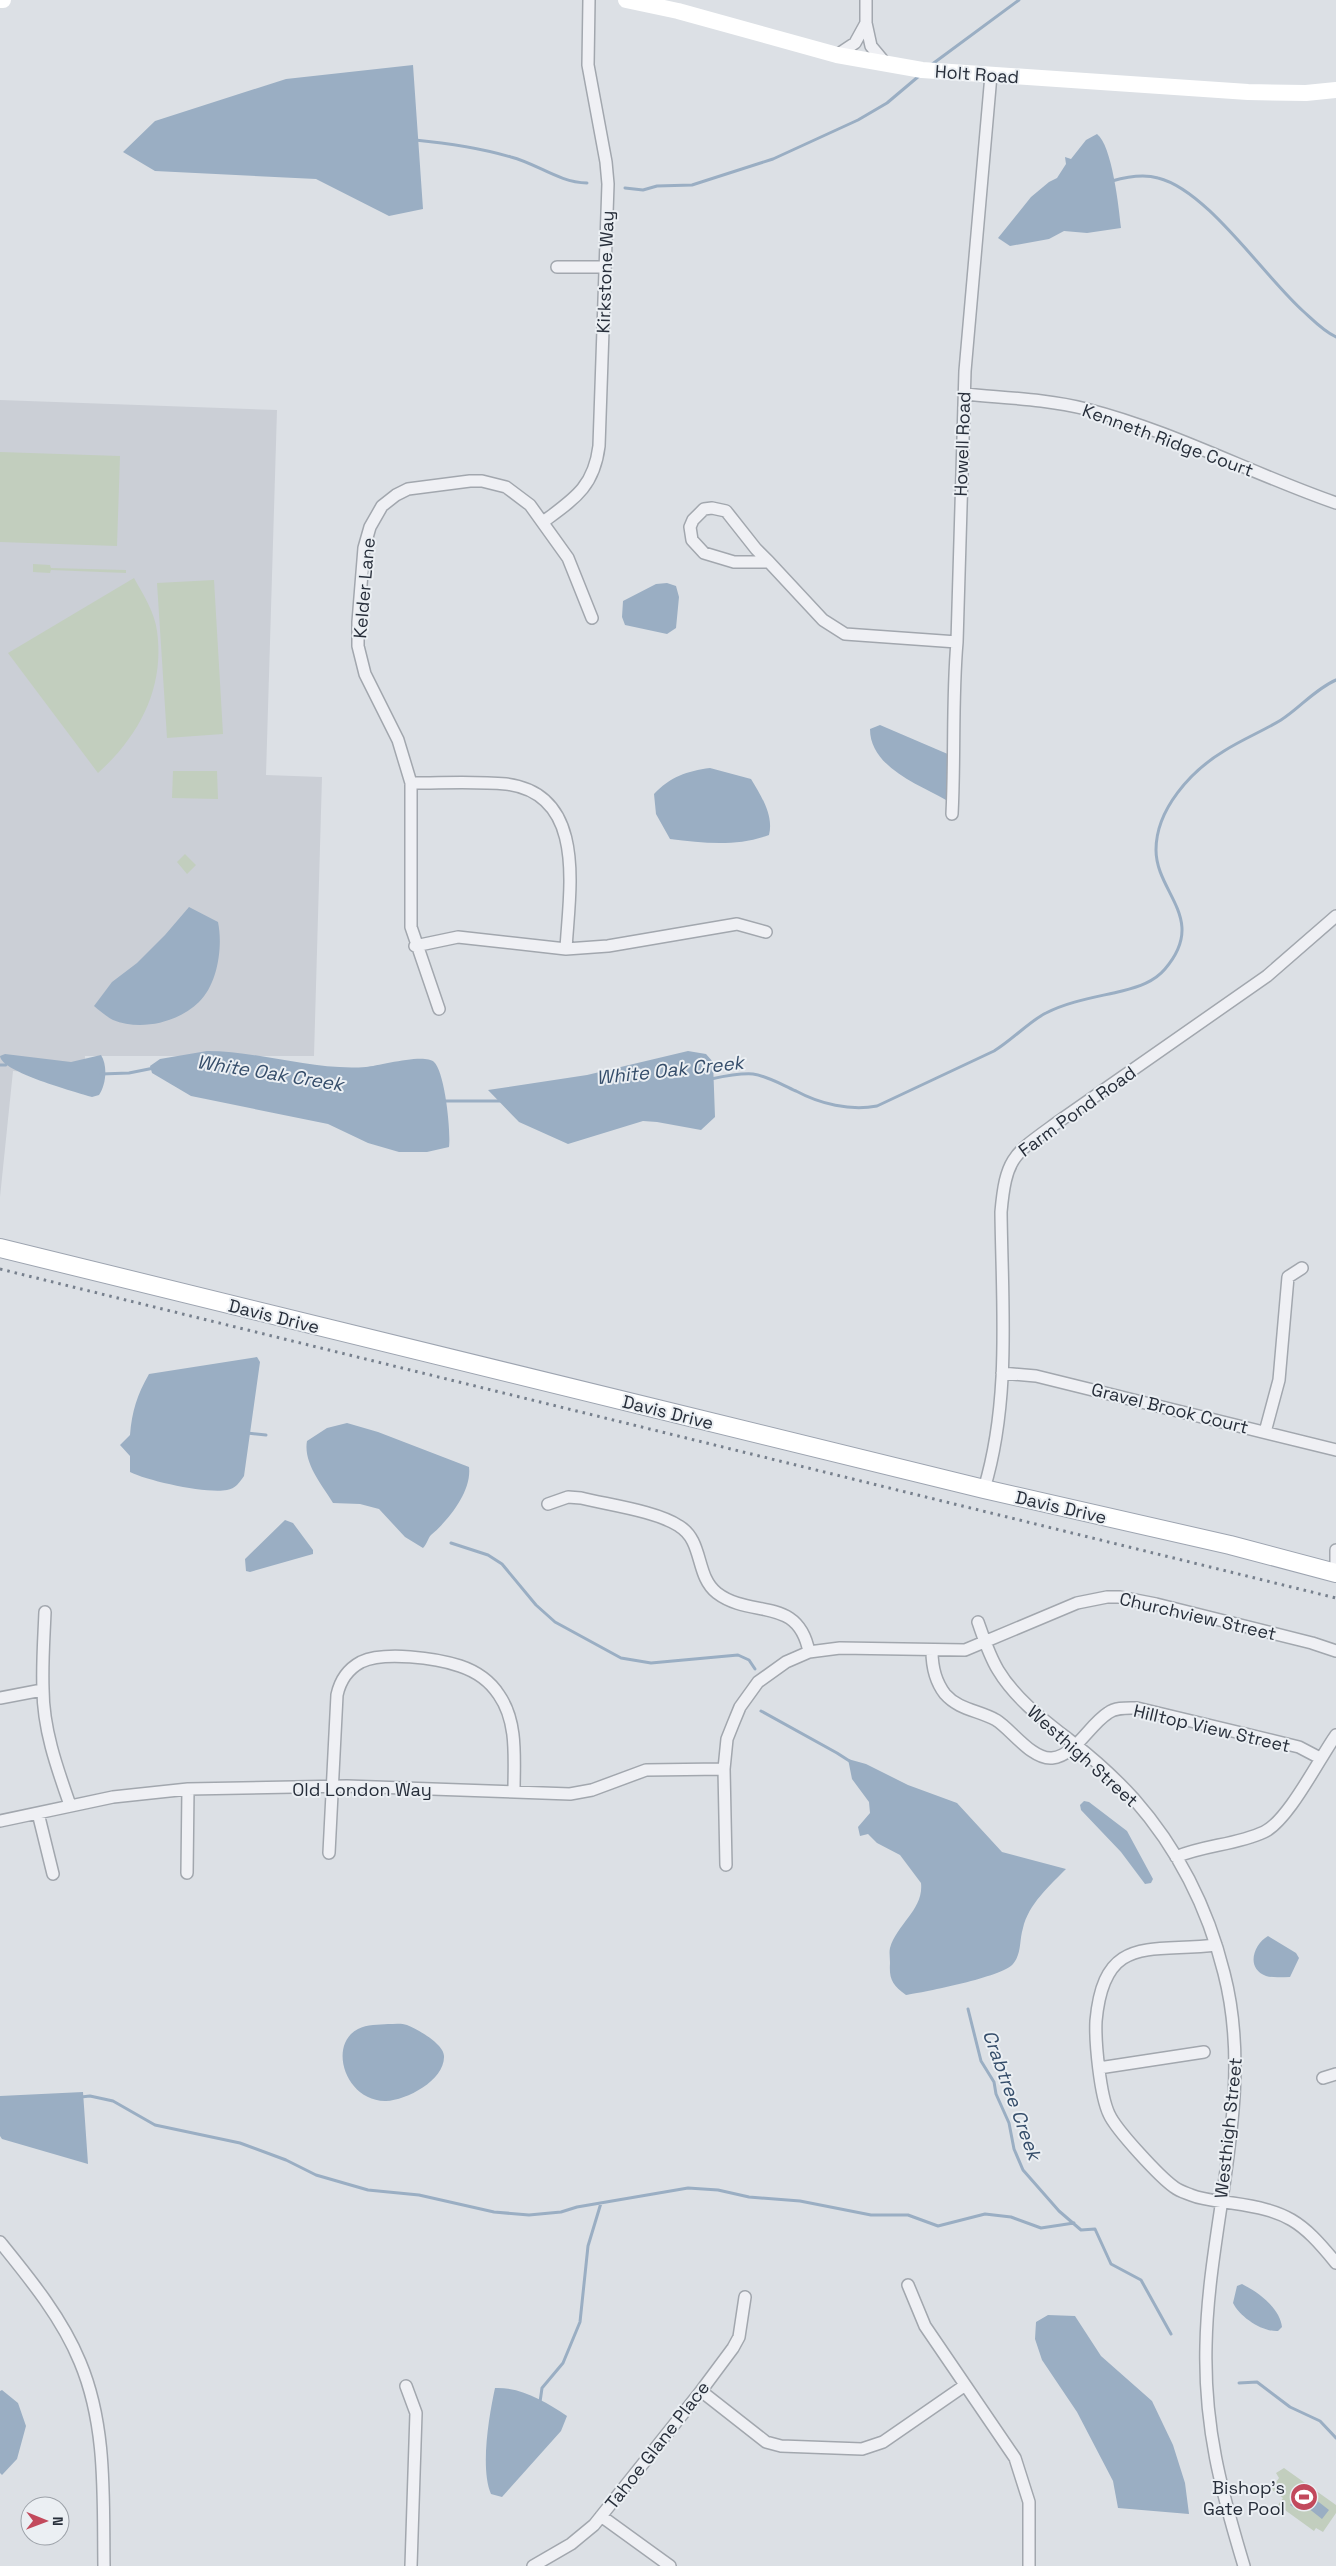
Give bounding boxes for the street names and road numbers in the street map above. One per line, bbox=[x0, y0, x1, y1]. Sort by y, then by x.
street label: Holt Road bbox=[934, 60, 1020, 88]
street label: Kirkstone Way bbox=[591, 210, 619, 334]
street label: Howell Road bbox=[949, 391, 975, 497]
street label: Kenneth Ridge Court bbox=[1079, 398, 1257, 482]
street label: Kelder Lane bbox=[348, 537, 380, 639]
street label: Farm Pond Road bbox=[1014, 1061, 1140, 1161]
street label: Davis Drive bbox=[226, 1294, 322, 1338]
street label: Gravel Brook Court bbox=[1089, 1377, 1251, 1439]
street label: Davis Drive bbox=[620, 1390, 716, 1434]
street label: Davis Drive bbox=[1013, 1485, 1109, 1529]
street label: Churchview Street bbox=[1117, 1587, 1279, 1645]
street label: Hilltop View Street bbox=[1131, 1699, 1293, 1757]
street label: Westhigh Street bbox=[1023, 1700, 1143, 1812]
street label: Old London Way bbox=[292, 1778, 432, 1801]
street label: Westhigh Street bbox=[1209, 2056, 1247, 2200]
street label: Tahoe Glane Place bbox=[600, 2376, 714, 2514]

